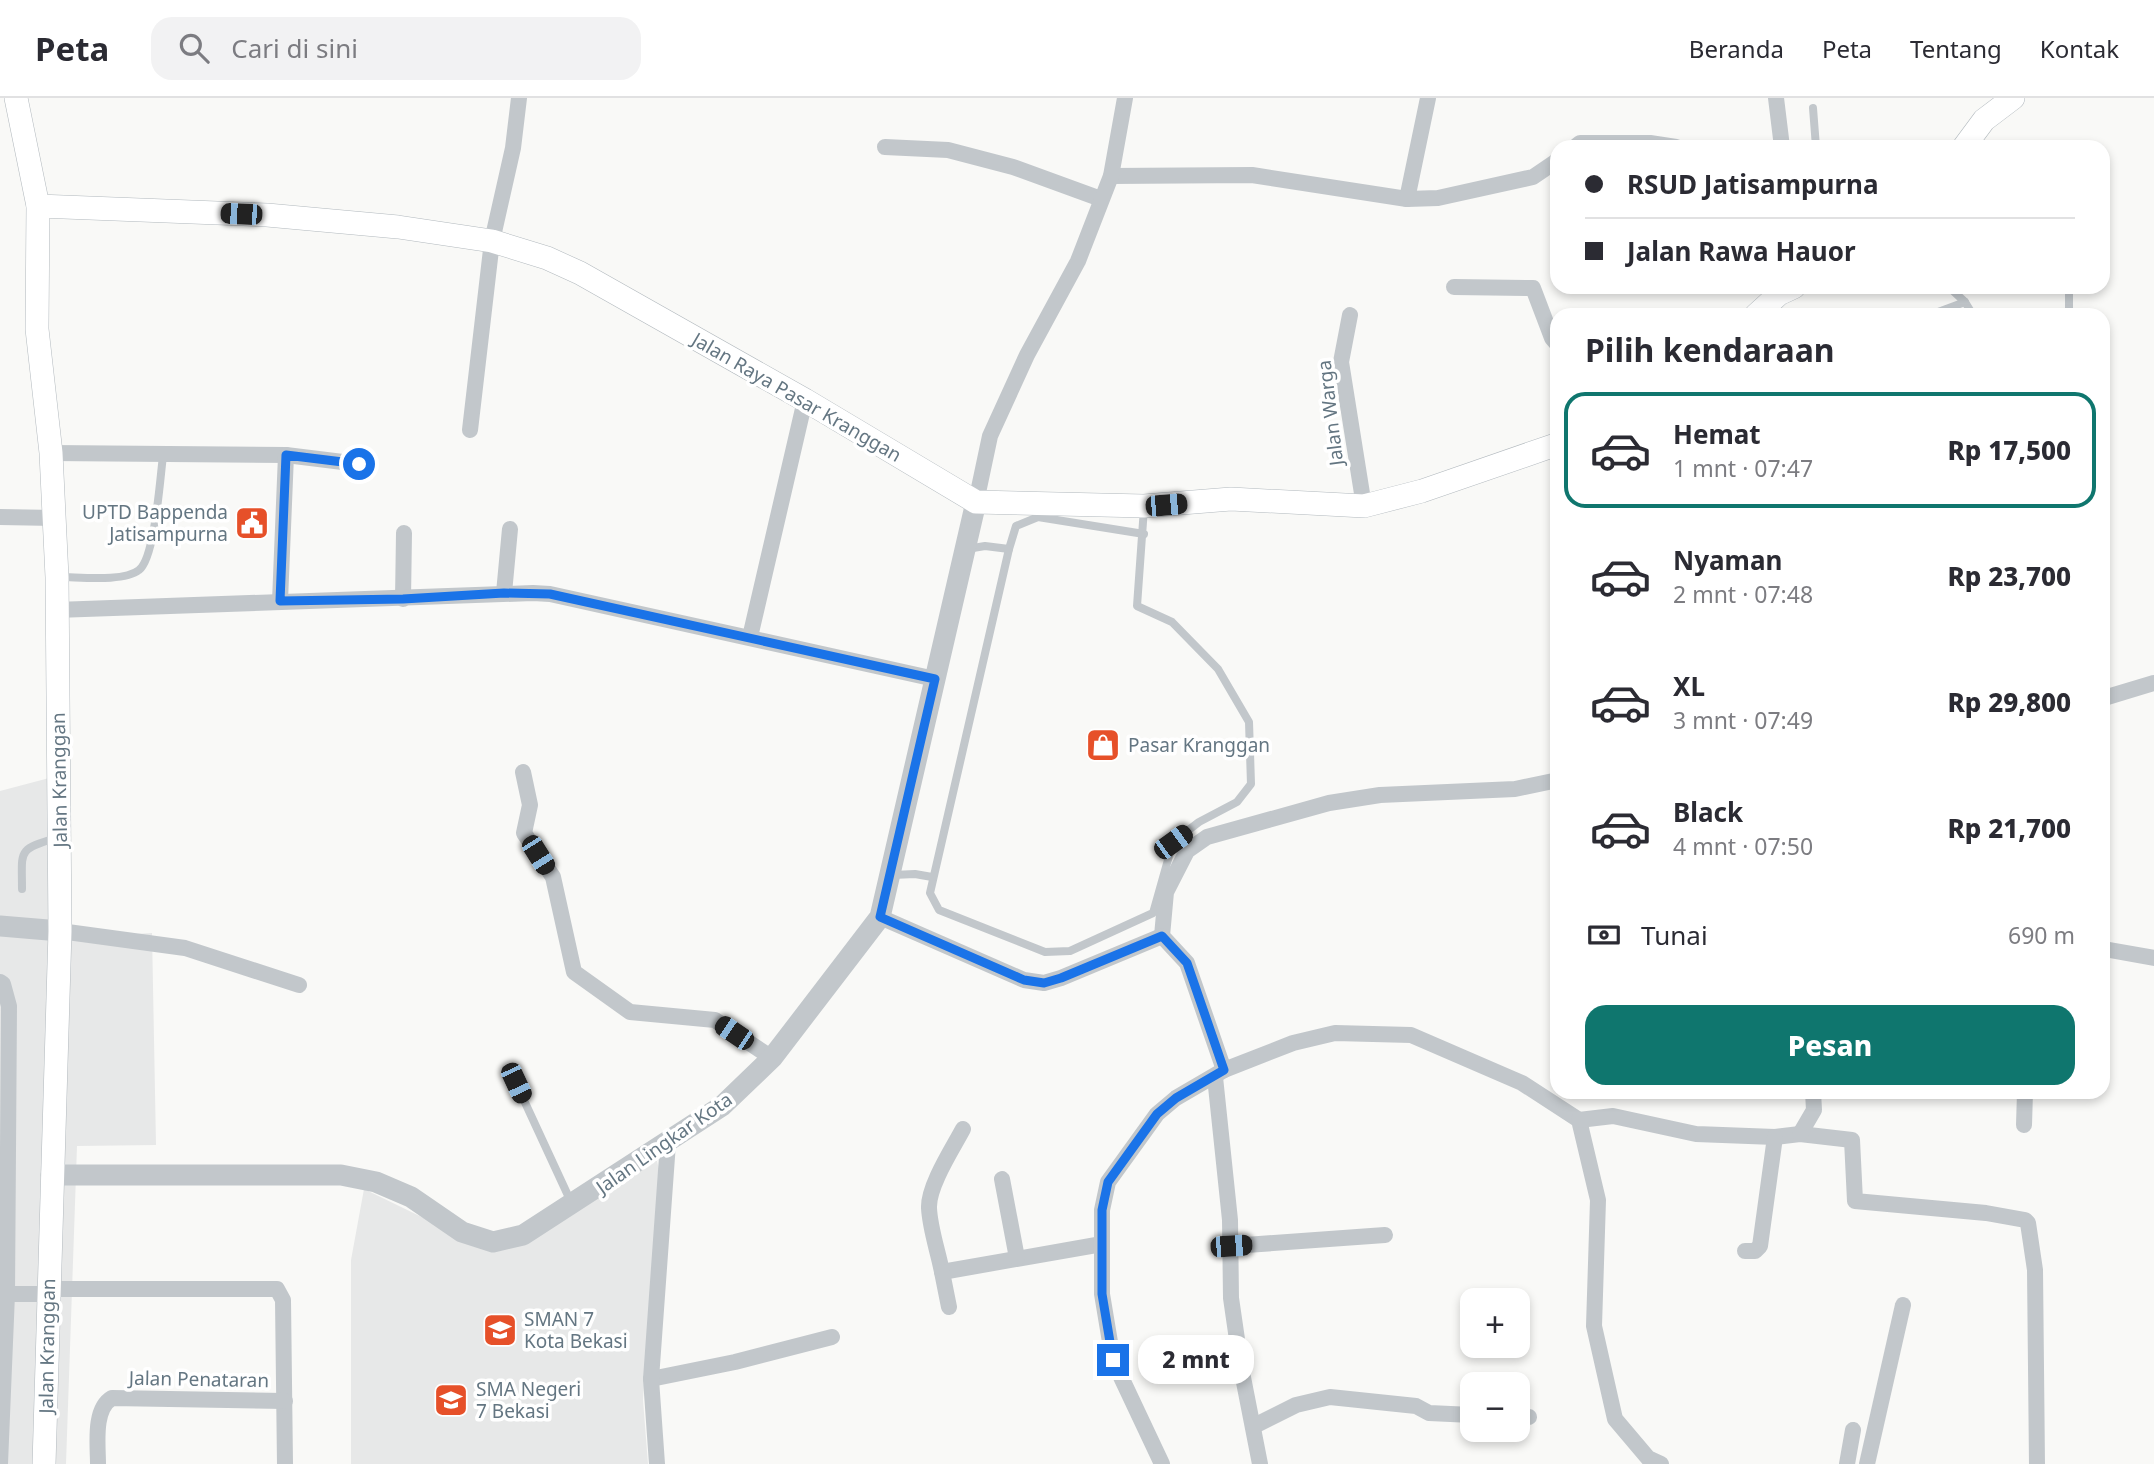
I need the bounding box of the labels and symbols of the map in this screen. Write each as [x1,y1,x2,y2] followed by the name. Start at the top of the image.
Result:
[220,203,263,225] car
[686,325,907,468] street label: Jalan Raya Pasar Kranggan
[1311,359,1350,469] street label: Jalan Warga
[343,448,375,480] route start
[1145,493,1188,517] car
[82,499,228,547] place label: UPTD Bappenda Jatisampurna
[233,504,271,542] public building icon: UPTD Bappenda Jatisampurna
[45,712,73,850] street label: Jalan Kranggan
[1084,726,1122,764] shop icon: Pasar Kranggan
[1128,732,1270,758] place label: Pasar Kranggan
[1150,821,1197,863] car
[518,832,559,878] car
[711,1013,758,1053] car
[498,1060,535,1106] car
[589,1086,737,1201] street label: Jalan Lingkar Kota
[1210,1234,1253,1258] car
[33,1278,61,1416] street label: Jalan Kranggan
[524,1306,628,1354] place label: SMAN 7 Kota Bekasi
[481,1311,519,1349] school or university icon: SMAN 7 Kota Bekasi
[1138,1336,1253,1384] callout: 2 mnt
[1097,1344,1129,1376] route end
[127,1365,269,1393] street label: Jalan Penataran
[476,1376,581,1424] place label: SMA Negeri 7 Bekasi
[432,1381,470,1419] school or university icon: SMA Negeri 7 Bekasi

